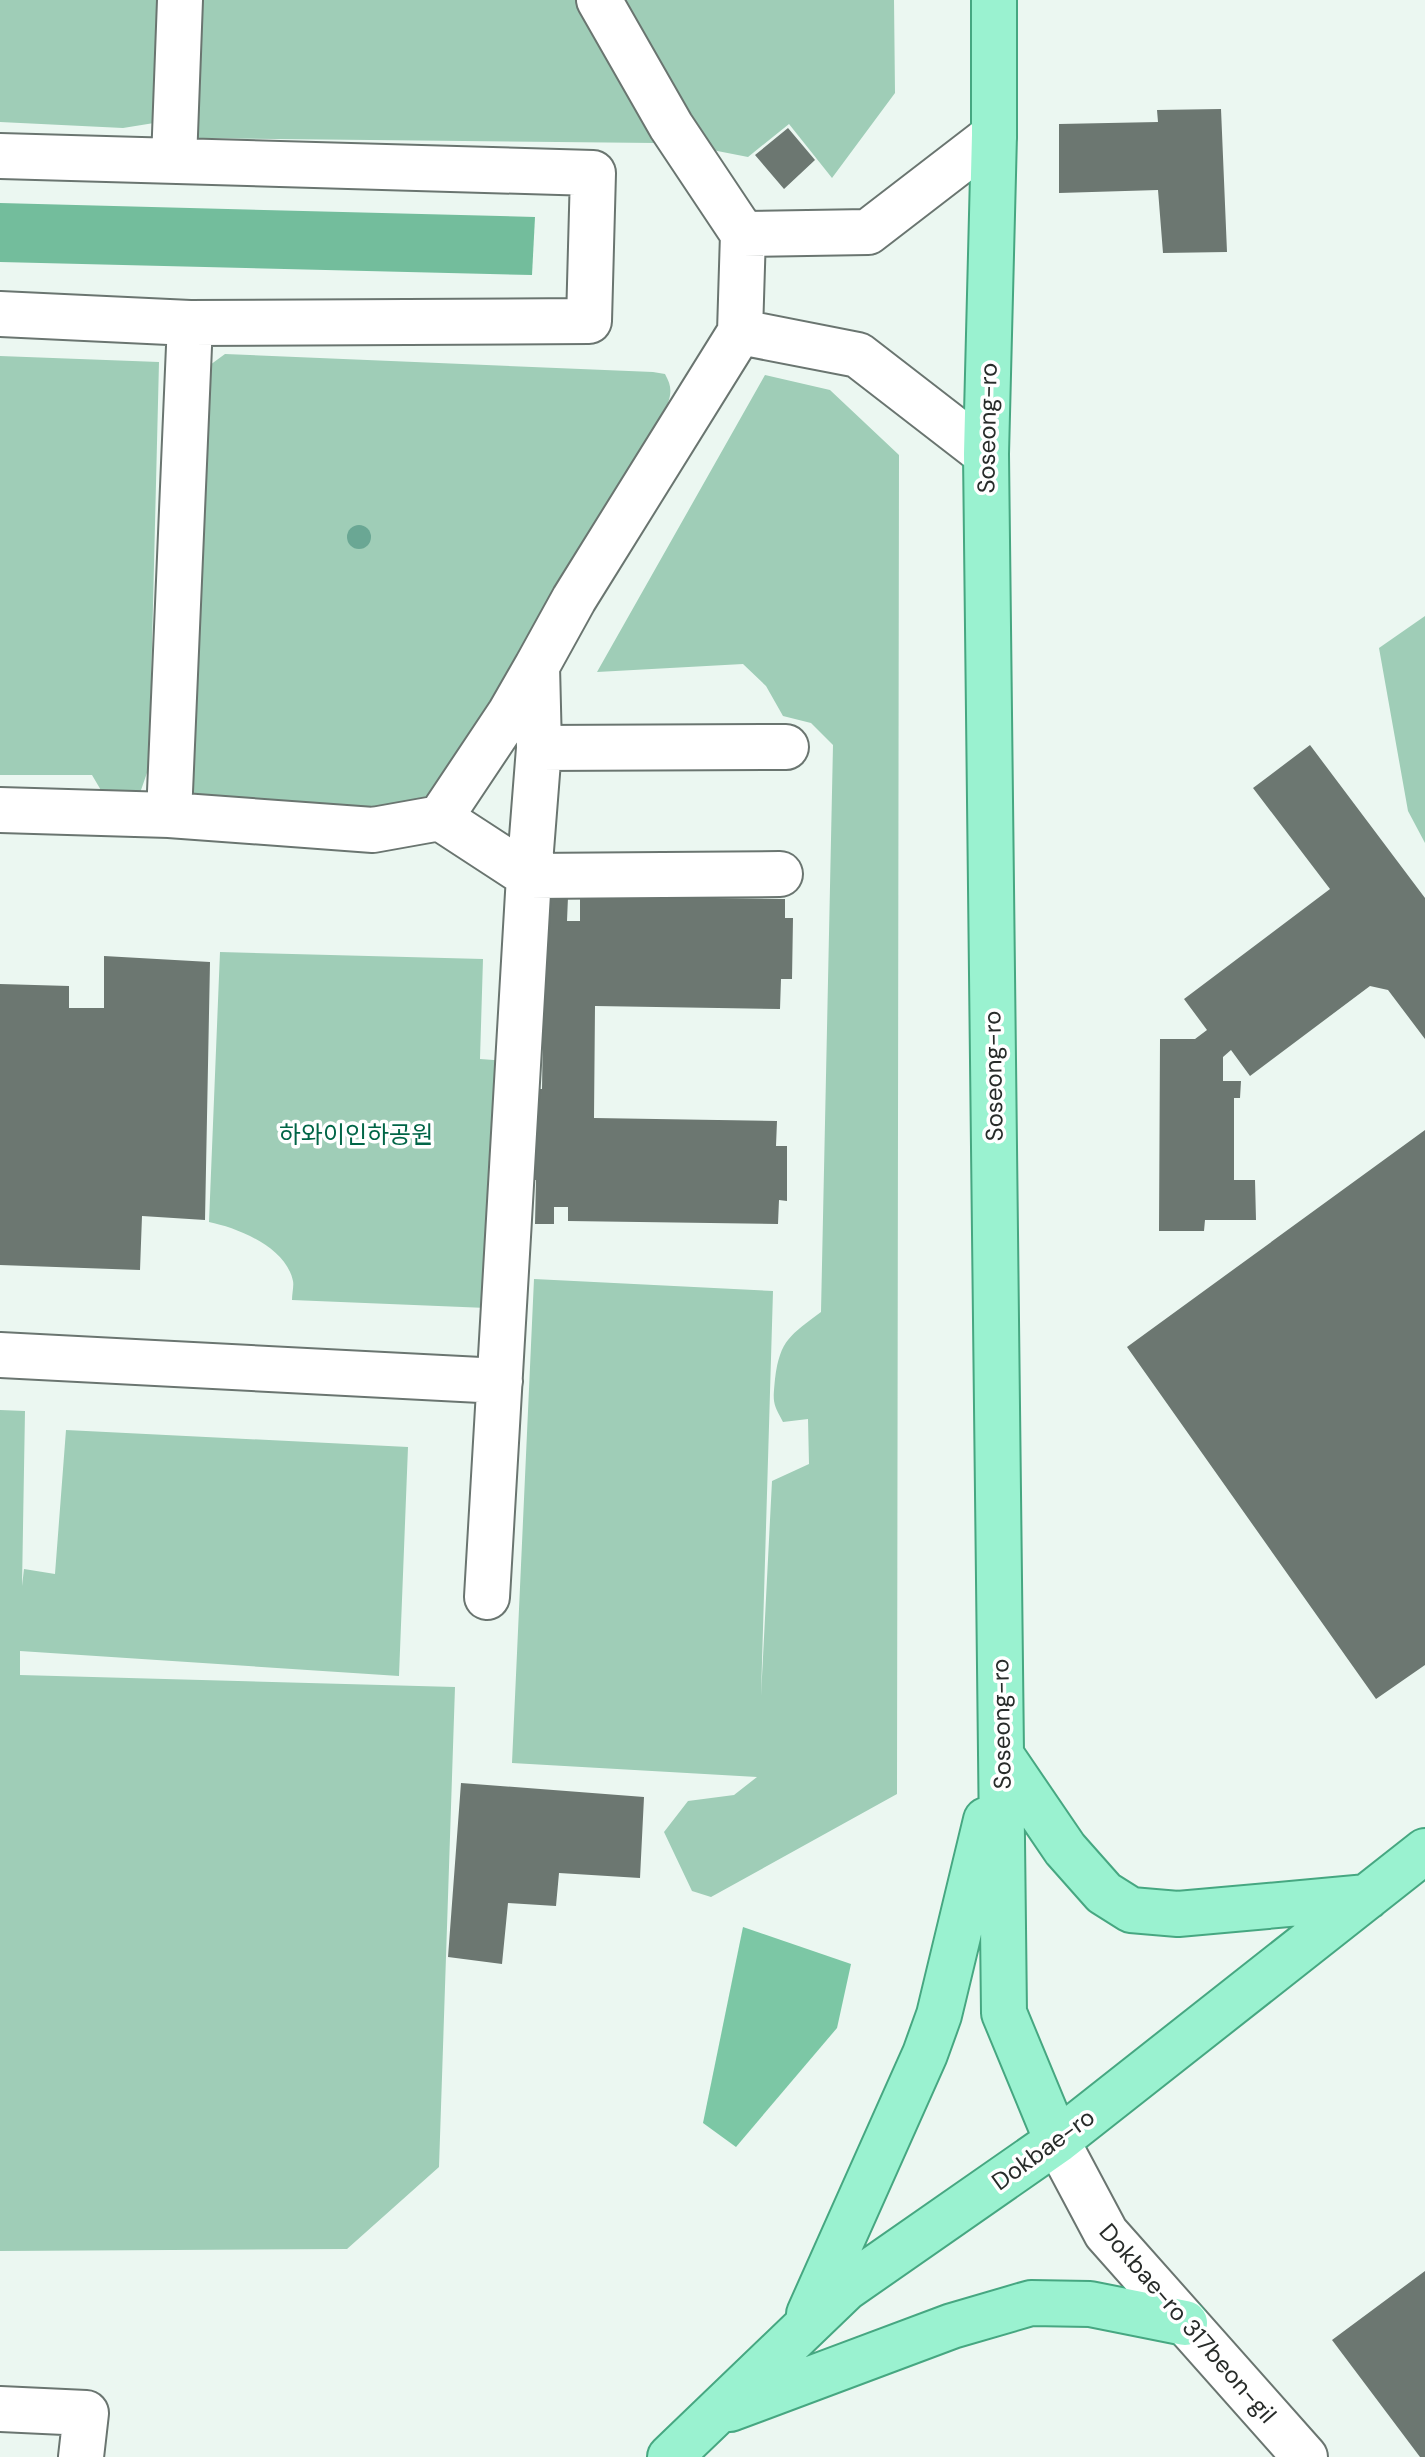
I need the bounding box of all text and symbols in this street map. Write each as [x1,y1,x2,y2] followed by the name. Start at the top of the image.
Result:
[970,362,1004,494] street label: Soseong-ro
[976,1010,1010,1142] street label: Soseong-ro
[279,1119,433,1150] park label: 하와이인하공원
[984,1658,1018,1790] street label: Soseong-ro
[985,2101,1101,2197] street label: Dokbae-ro
[1093,2217,1283,2429] street label: Dokbae-ro 317beon-gil

